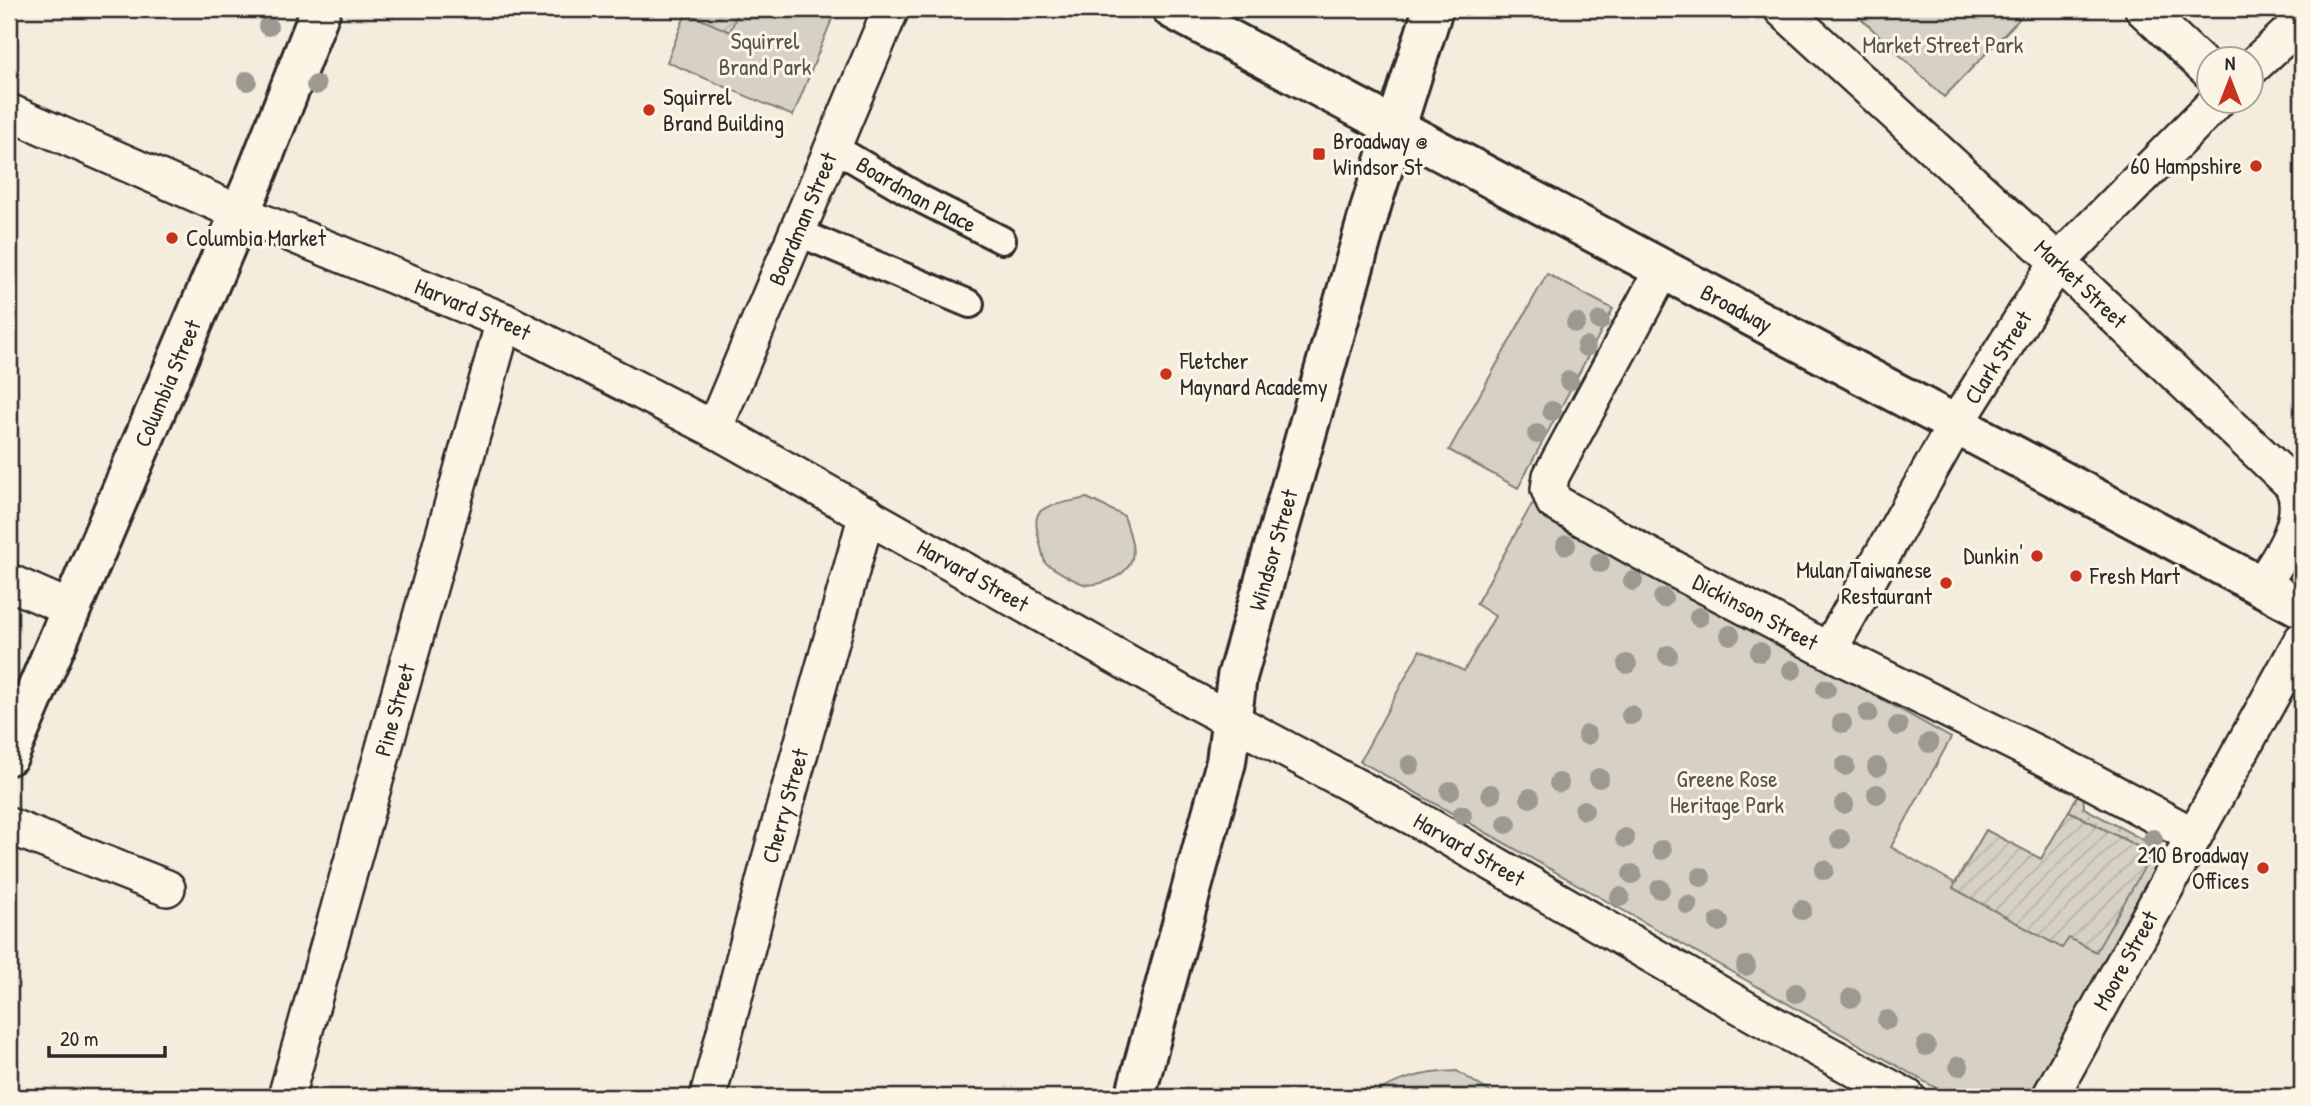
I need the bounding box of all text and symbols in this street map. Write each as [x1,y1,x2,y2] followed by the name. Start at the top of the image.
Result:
[719,25,812,82] park label: Squirrel Brand Park
[1863,29,2024,60] park label: Market Street Park
[2196,46,2266,116] north arrow
[2225,50,2235,76] text: N
[663,81,784,138] place label: Squirrel Brand Building
[641,102,657,118] marker: Squirrel Brand Building
[1333,125,1428,182] place label: Broadway @ Windsor St
[760,146,844,290] street label: Boardman Street
[1311,146,1327,162] marker: Broadway @ Windsor St
[851,148,982,240] street label: Boardman Place
[2130,150,2242,181] place label: 60 Hampshire
[2248,158,2264,174] marker: 60 Hampshire
[186,222,327,253] place label: Columbia Market
[164,230,180,246] marker: Columbia Market
[2028,232,2135,336] street label: Market Street
[410,270,538,348] street label: Harvard Street
[1695,276,1778,340] street label: Broadway
[1956,303,2039,410] street label: Clark Street
[126,314,208,451] street label: Columbia Street
[1179,345,1328,402] place label: Fletcher Maynard Academy
[1158,366,1174,382] marker: Fletcher Maynard Academy
[1241,485,1305,614] street label: Windsor Street
[912,531,1036,619] street label: Harvard Street
[1964,540,2023,571] place label: Dunkin'
[2029,548,2045,564] marker: Dunkin'
[1796,554,1933,611] place label: Mulan Taiwanese Restaurant
[2089,560,2181,591] place label: Fresh Mart
[1688,566,1825,658] street label: Dickinson Street
[2068,568,2084,584] marker: Fresh Mart
[1938,575,1954,591] marker: Mulan Taiwanese Restaurant
[367,659,422,760] street label: Pine Street
[754,744,816,867] street label: Cherry Street
[1670,763,1784,820] park label: Greene Rose Heritage Park
[1408,805,1532,894] street label: Harvard Street
[2137,839,2249,896] place label: 210 Broadway Offices
[2255,860,2271,876] marker: 210 Broadway Offices
[2085,904,2165,1015] street label: Moore Street
[49,1015,164,1059] scale bar
[60,1024,98,1053] text: 20 m

